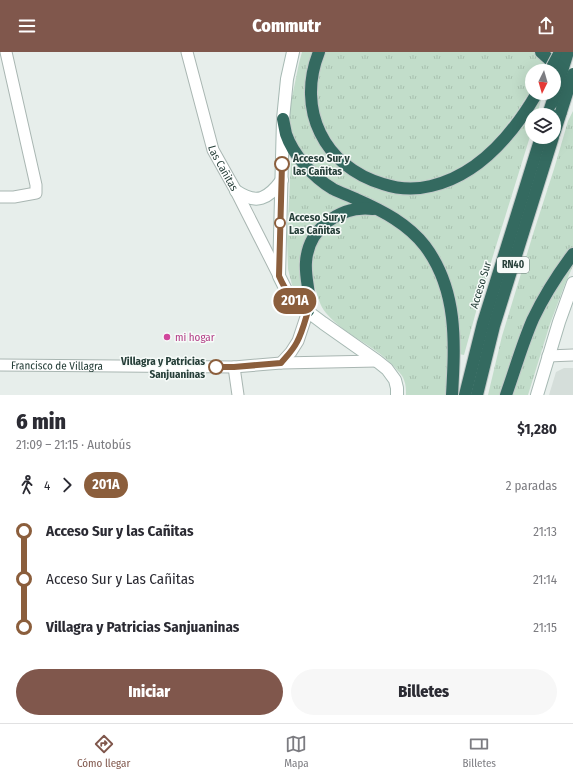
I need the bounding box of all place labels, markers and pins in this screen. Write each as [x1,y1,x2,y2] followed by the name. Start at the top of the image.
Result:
[292,152,350,178] place label: Acceso Sur y las Cañitas
[274,156,290,172] marker: Acceso Sur y las Cañitas
[288,211,346,237] place label: Acceso Sur y Las Cañitas
[274,217,286,229] marker: Acceso Sur y Las Cañitas
[175,331,215,344] place label: mi hogar
[162,332,172,342] marker: mi hogar
[120,355,205,381] place label: Villagra y Patricias Sanjuaninas
[208,359,224,375] marker: Villagra y Patricias Sanjuaninas

